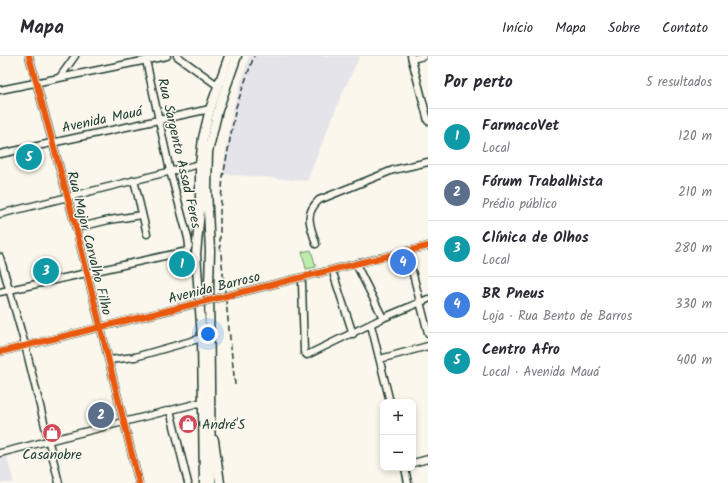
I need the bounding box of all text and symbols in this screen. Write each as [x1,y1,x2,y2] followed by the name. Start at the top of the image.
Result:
[20,13,64,43] text: Mapa
[502,17,533,39] text: Início
[555,17,586,39] text: Mapa
[608,17,640,39] text: Sobre
[662,17,708,39] text: Contato
[444,69,513,96] text: Por perto
[646,72,712,93] text: 5 resultados
[151,76,207,231] street label: Rua Sargento Assad Feres
[60,100,146,139] street label: Avenida Mauá
[482,114,559,138] text: FarmacoVet
[455,126,459,147] text: 1
[678,126,712,147] text: 120 m
[482,138,510,159] text: Local
[16,142,42,172] pin: 5
[60,169,118,318] street label: Rua Major Carvalho Filho
[482,170,603,194] text: Fórum Trabalhista
[453,182,461,203] text: 2
[678,182,712,203] text: 210 m
[482,194,557,215] text: Prédio público
[482,226,589,250] text: Clínica de Olhos
[453,238,461,259] text: 3
[675,238,712,259] text: 280 m
[390,247,416,277] pin: 4
[169,249,195,279] pin: 1
[482,250,510,271] text: Local
[33,256,59,286] pin: 3
[166,266,263,310] street label: Avenida Barroso
[482,282,544,306] text: BR Pneus
[453,294,461,315] text: 4
[675,294,712,315] text: 330 m
[482,306,632,327] text: Loja · Rua Bento de Barros
[198,324,218,344] your location
[482,338,560,362] text: Centro Afro
[454,350,460,371] text: 5
[676,350,712,371] text: 400 m
[482,362,599,383] text: Local · Avenida Mauá
[380,399,416,471] map controls
[380,399,416,435] button: +
[88,400,114,430] pin: 2
[177,413,199,435] shop icon: André'S
[202,414,246,436] place label: André'S
[41,422,63,444] shop icon: Casanobre
[380,435,416,471] button: −
[22,444,82,466] place label: Casanobre

